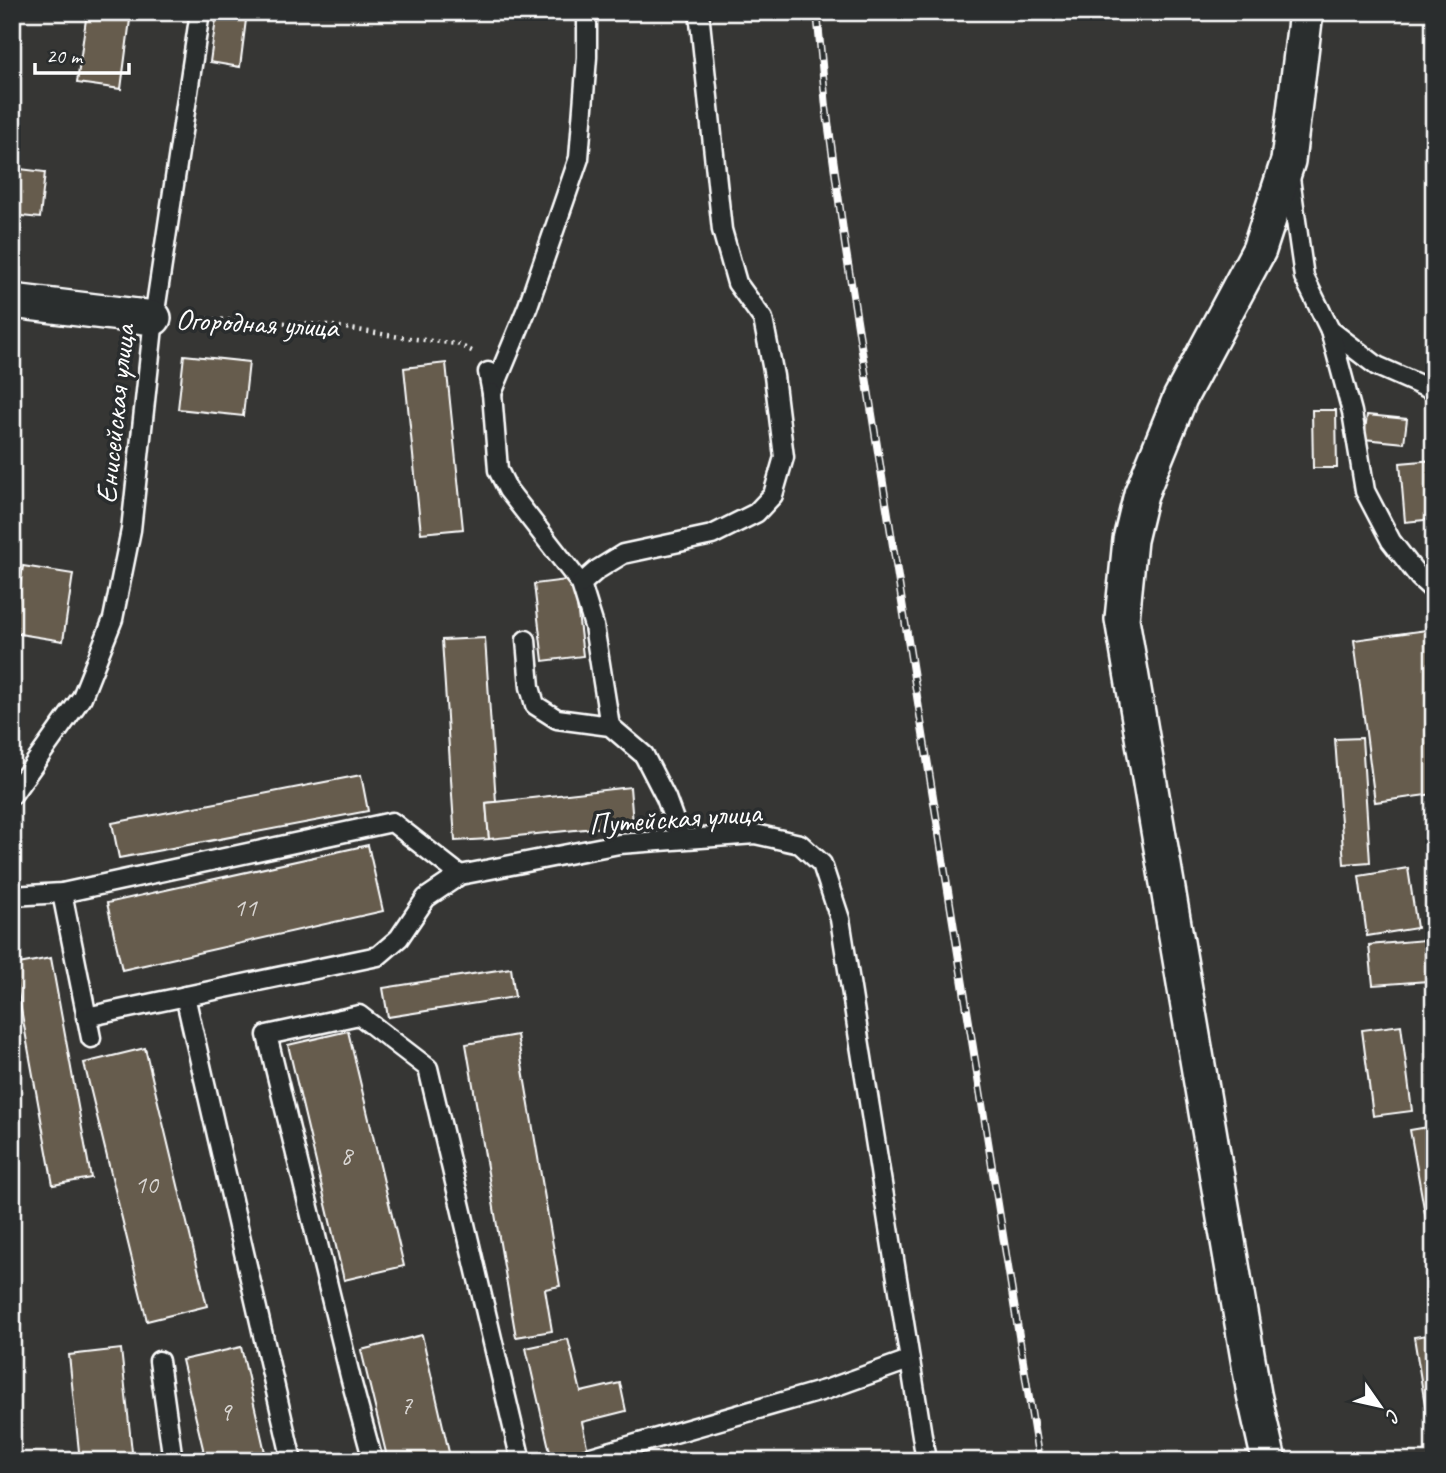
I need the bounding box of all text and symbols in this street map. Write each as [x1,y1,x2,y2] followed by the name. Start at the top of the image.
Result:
[35,32,130,76] scale bar
[46,43,84,69] text: 20 m
[175,300,341,346] street label: Огородная улица
[87,321,143,505] street label: Енисейская улица
[588,793,764,843] street label: Путейская улица
[233,891,258,924] house number: 11
[340,1139,354,1172] house number: 8
[134,1168,160,1201] house number: 10
[1344,1372,1414,1442] north arrow
[400,1389,413,1422] house number: 7
[219,1395,233,1428] house number: 9
[1379,1404,1406,1428] text: С

